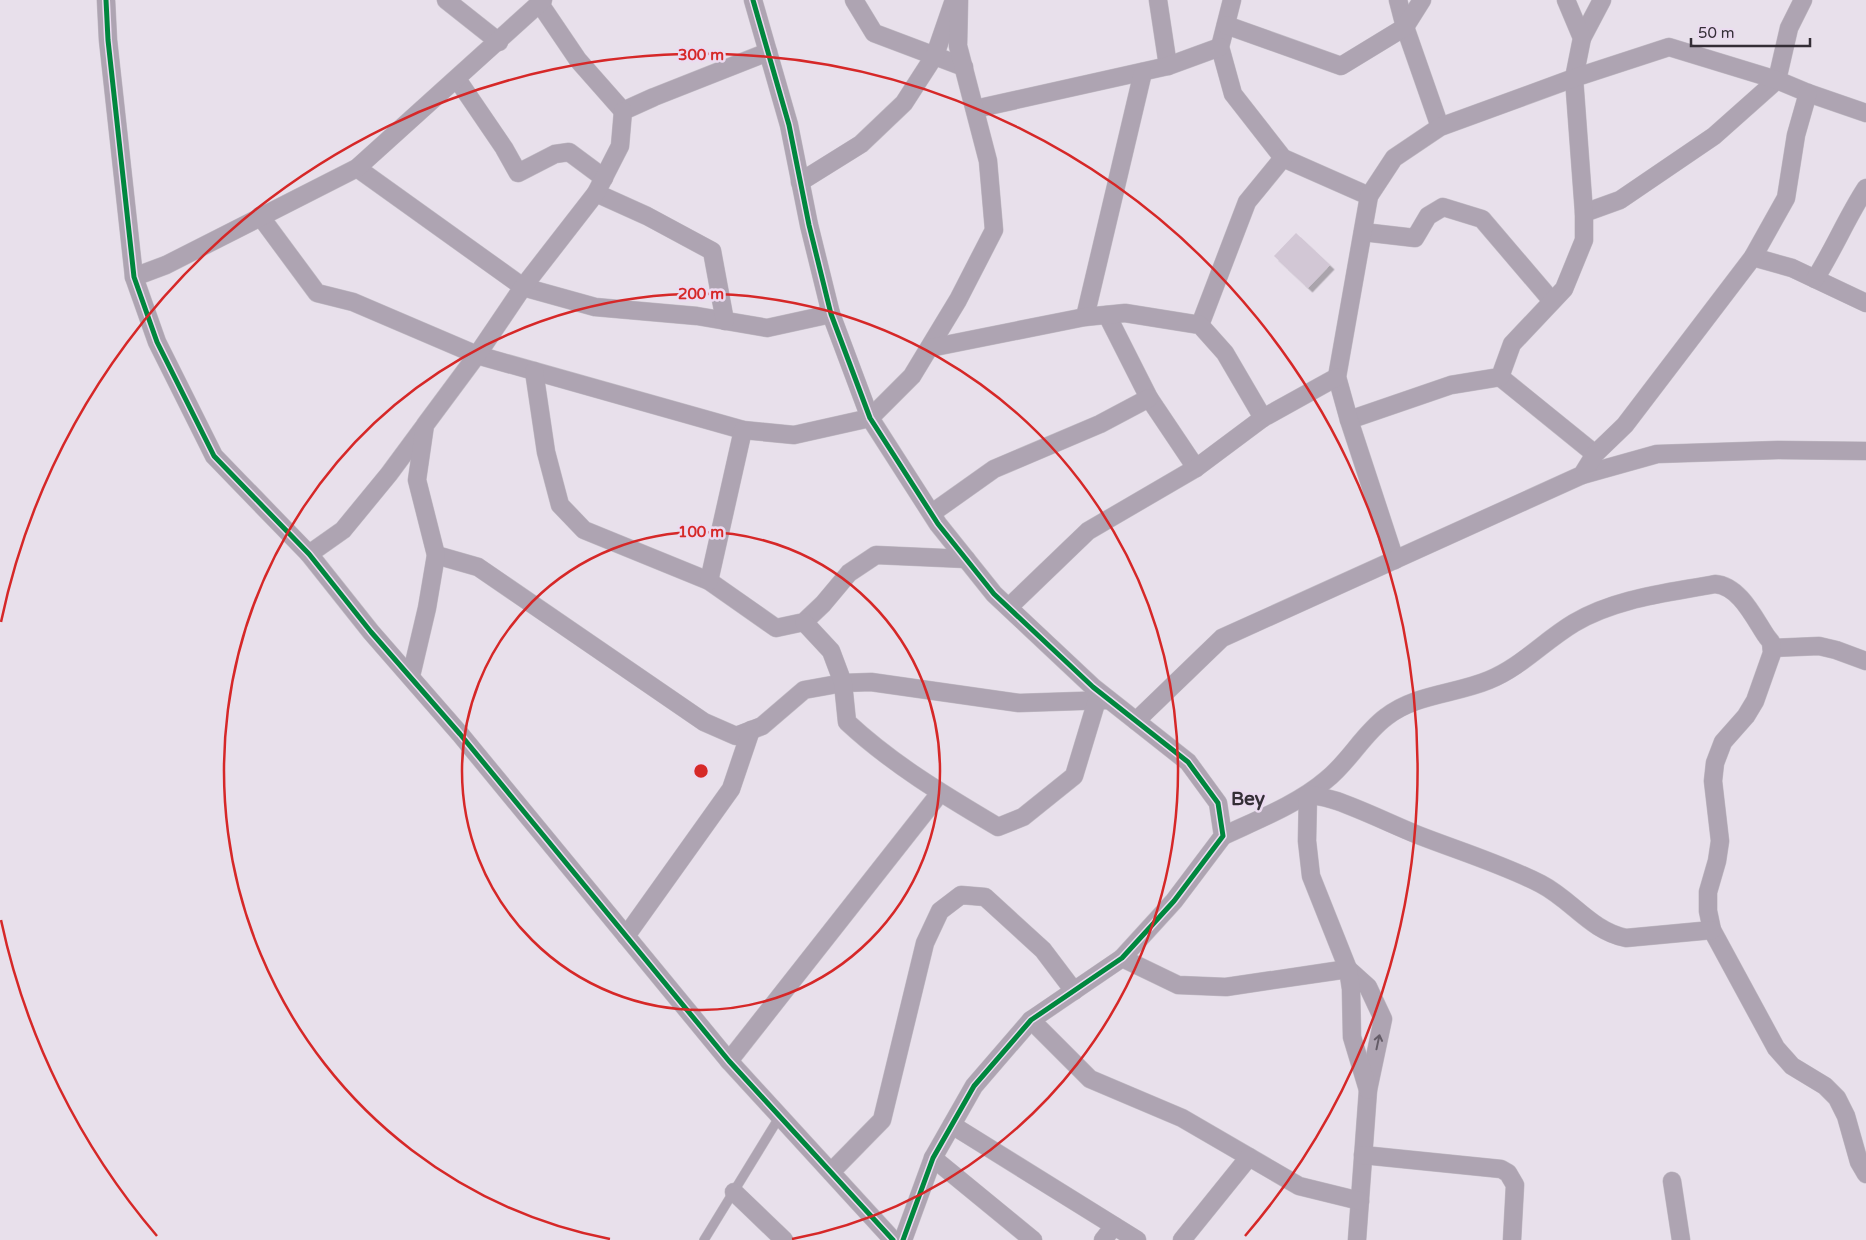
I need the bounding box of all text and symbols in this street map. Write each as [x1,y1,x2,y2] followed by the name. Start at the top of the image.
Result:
[1691,15,1810,47] scale bar
[1698,24,1735,42] text: 50 m
[678,46,724,64] text: 300 m
[678,285,724,303] text: 200 m
[678,523,724,541] text: 100 m
[692,762,710,780] centre of rings
[1231,788,1266,811] district label: Bey
[1374,1035,1384,1051] one-way arrow

